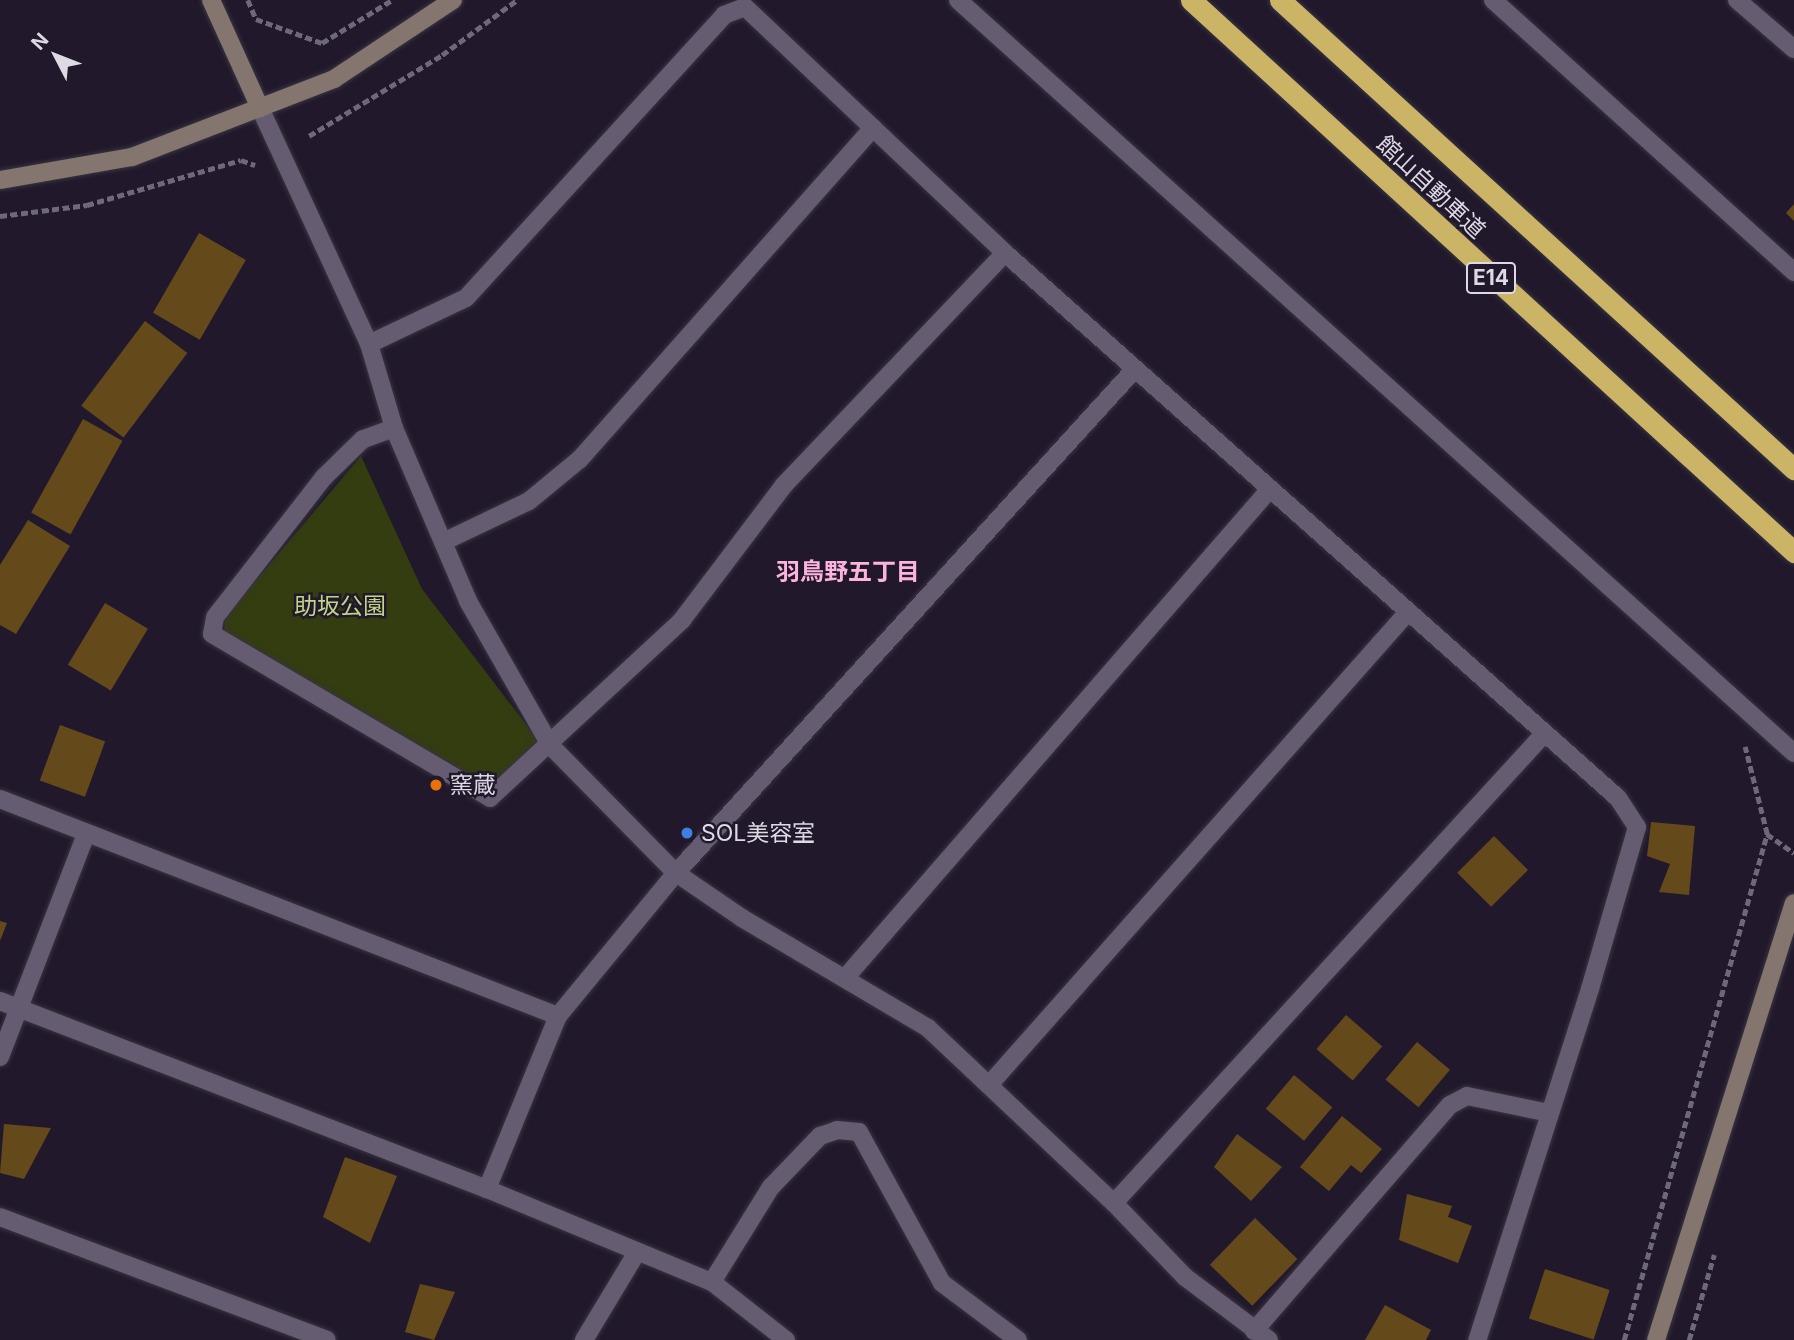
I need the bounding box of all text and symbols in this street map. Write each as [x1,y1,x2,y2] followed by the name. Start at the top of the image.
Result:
[21,21,91,91] north arrow
[27,29,53,55] text: N
[1371,130,1491,244] street label: 館山自動車道
[1465,260,1517,296] road number: E14
[776,558,920,586] district label: 羽鳥野五丁目
[294,592,386,620] park label: 助坂公園
[450,771,496,799] place label: 窯蔵
[428,777,444,793] marker: 窯蔵
[701,819,815,847] place label: SOL美容室
[679,825,695,841] marker: SOL美容室

